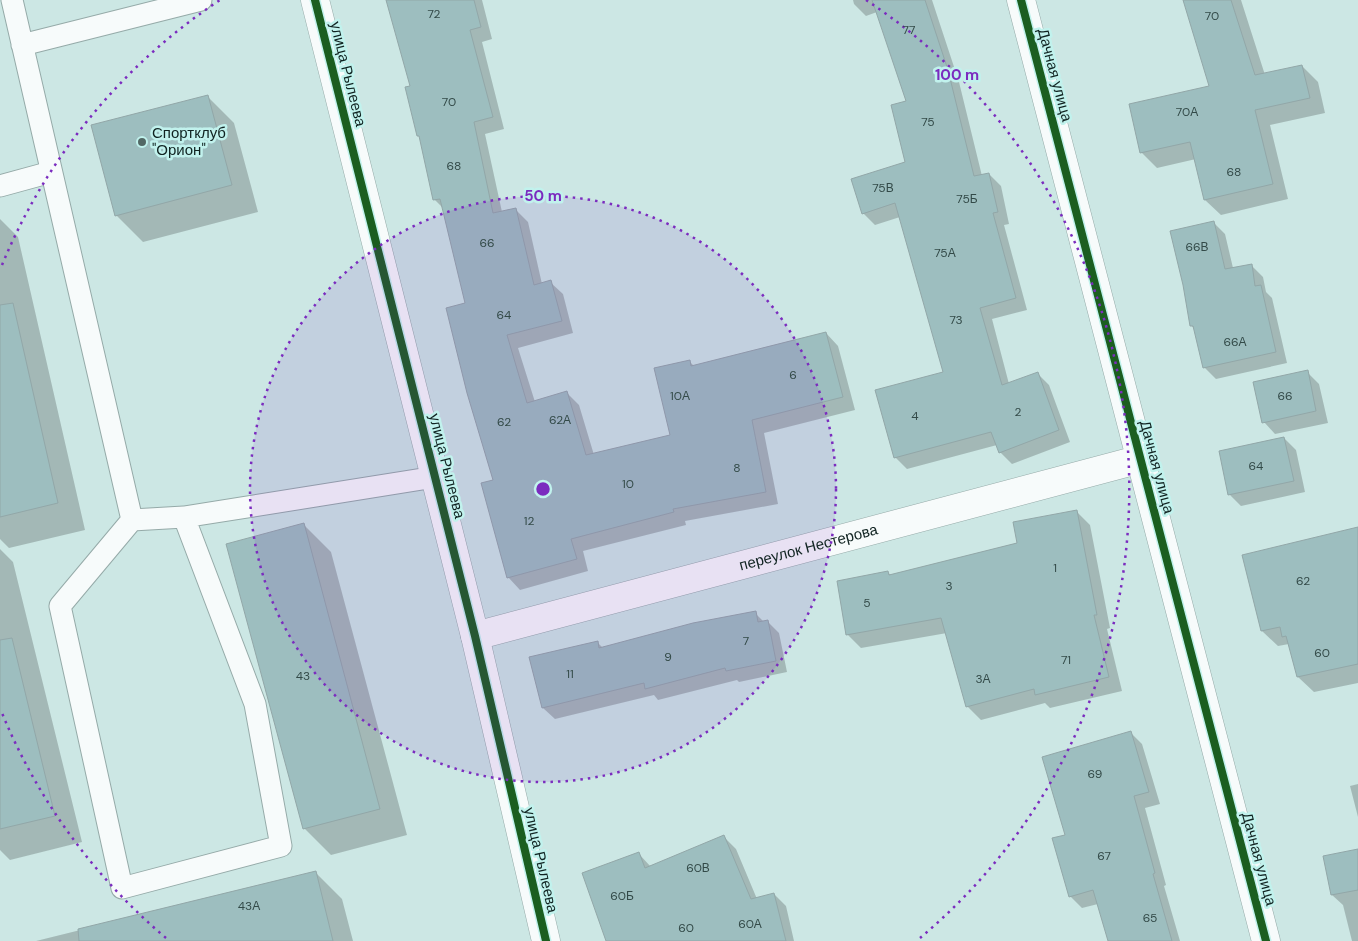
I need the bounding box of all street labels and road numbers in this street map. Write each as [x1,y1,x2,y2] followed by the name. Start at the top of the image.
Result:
[325,19,371,129] street label: улица Рылеева
[1033,26,1077,125] street label: Дачная улица
[424,411,470,521] street label: улица Рылеева
[1135,418,1179,517] street label: Дачная улица
[737,519,881,575] street label: переулок Нестерова
[519,805,563,915] street label: улица Рылеева
[1237,810,1281,909] street label: Дачная улица

